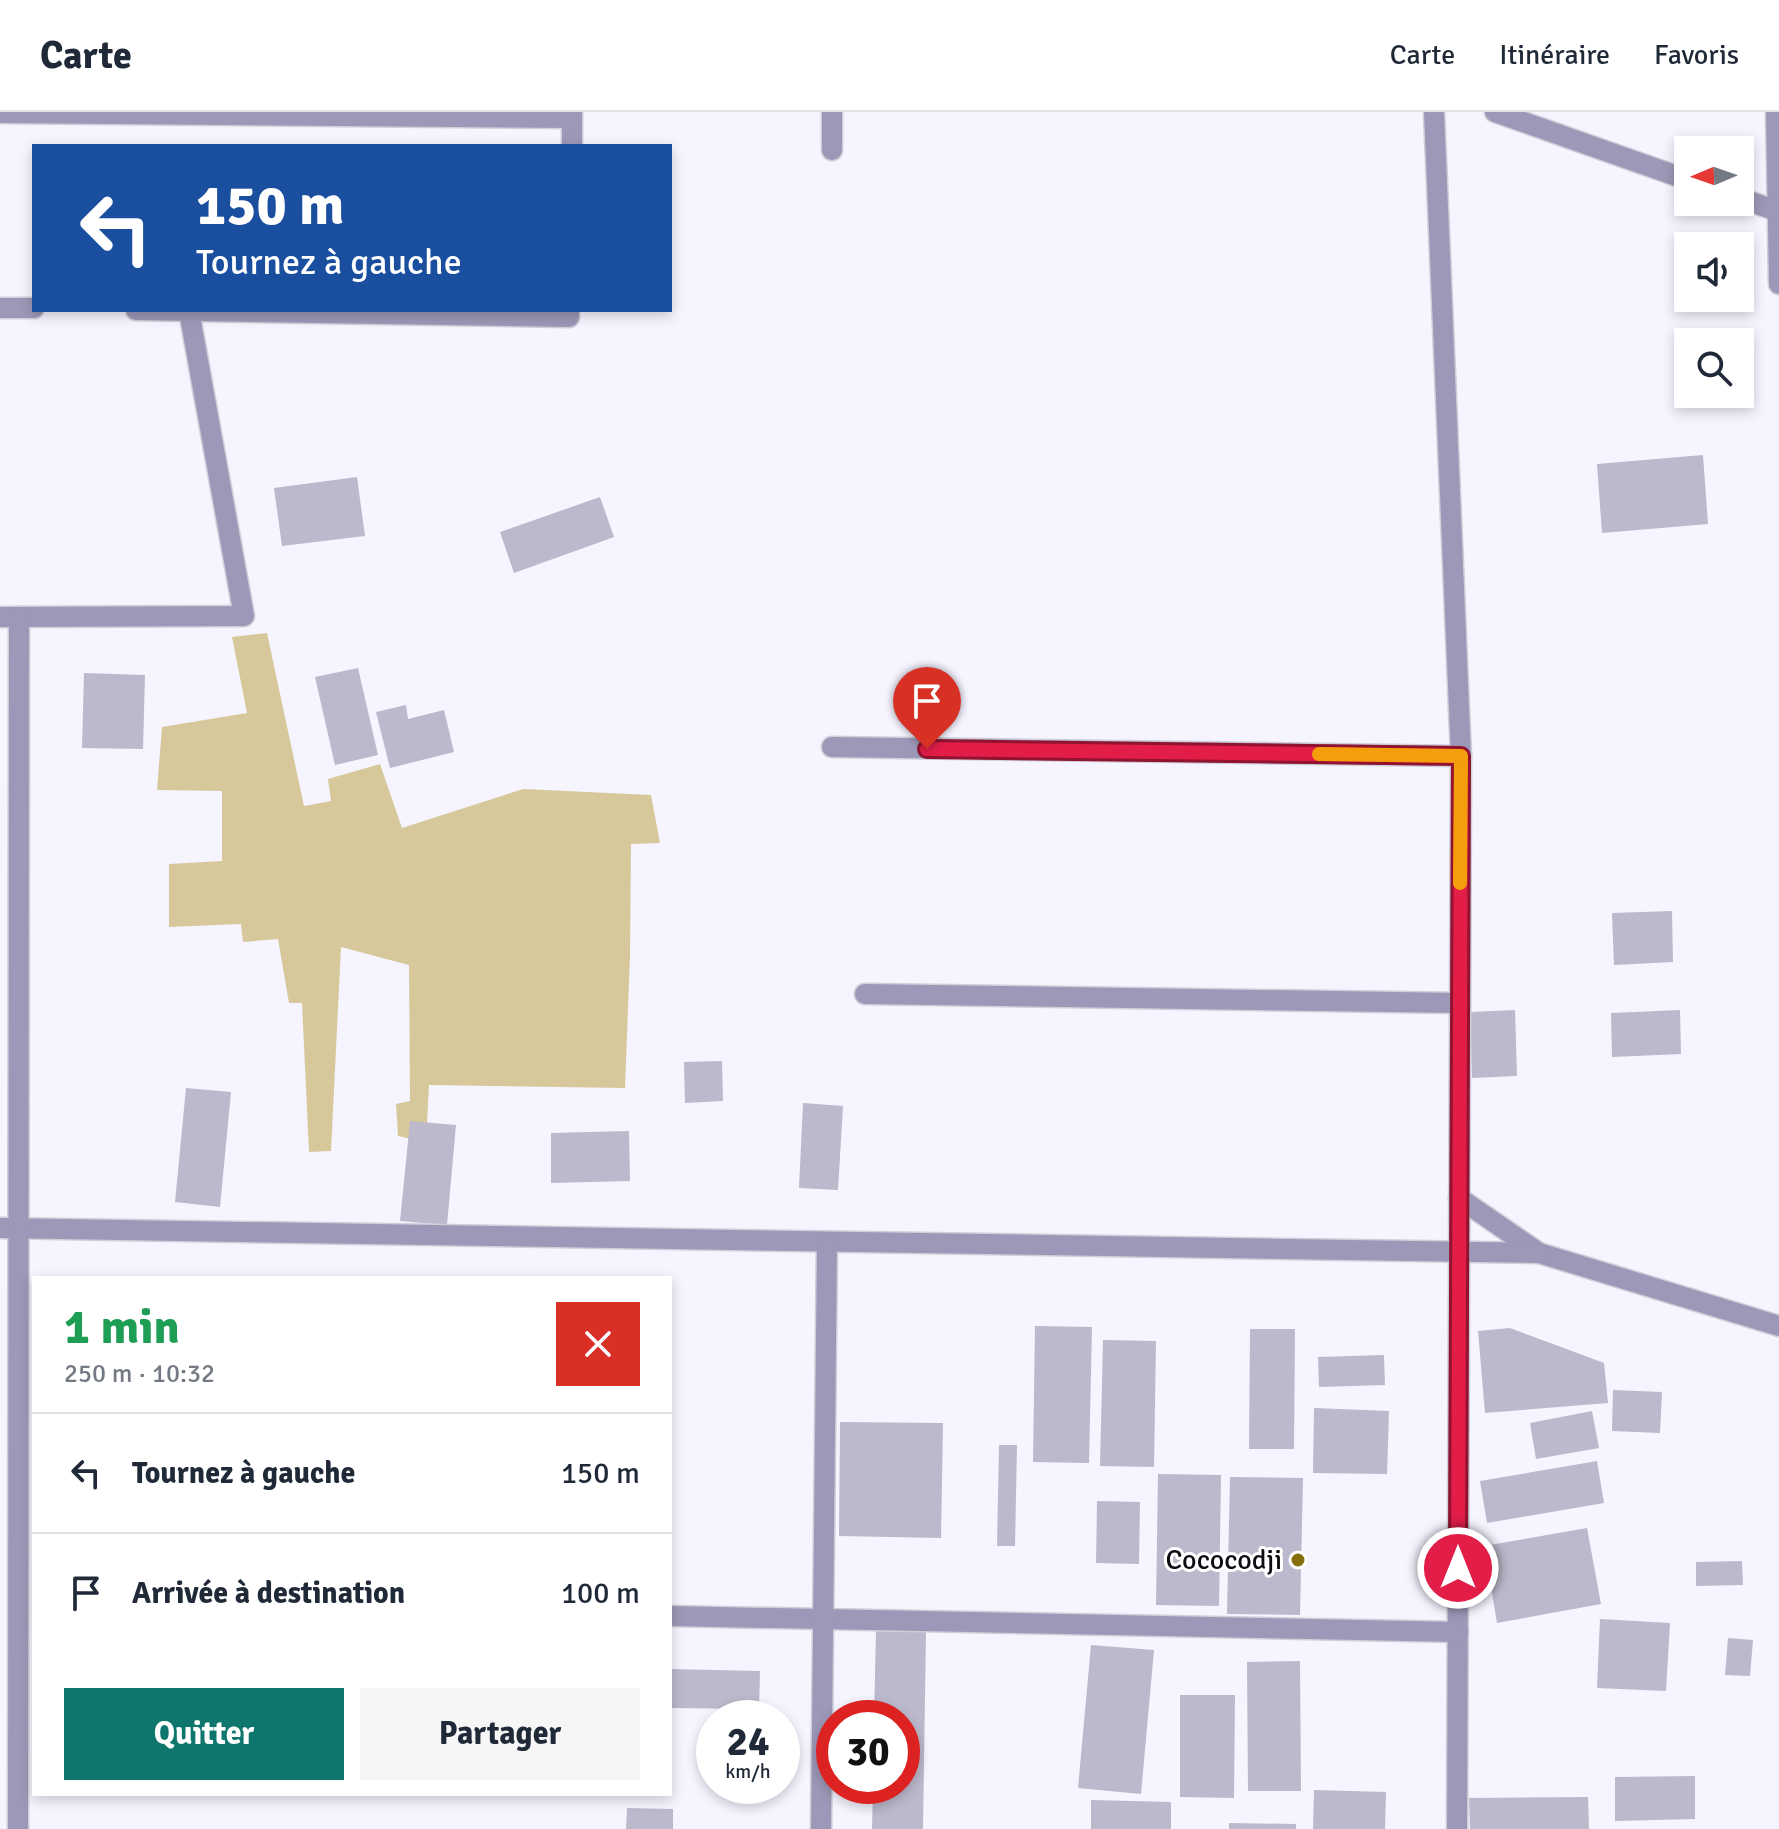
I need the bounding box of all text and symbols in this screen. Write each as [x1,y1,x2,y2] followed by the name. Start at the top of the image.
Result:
[40,32,132,79] text: Carte
[1390,38,1455,72] text: Carte
[1499,38,1610,72] text: Itinéraire
[1654,38,1739,72] text: Favoris
[1674,136,1754,216] north arrow
[1674,136,1754,408] map controls
[196,171,344,240] text: 150 m
[64,176,168,280] icon: left
[1674,232,1754,312] button: sound
[196,240,462,285] text: Tournez à gauche
[1674,328,1754,408] button: search
[893,667,961,749] pin
[905,679,949,723] icon: arrive
[64,1298,180,1357] text: 1 min
[556,1302,640,1386] button: close
[64,1358,215,1390] text: 250 m · 10:32
[64,1451,108,1495] icon: left
[132,1455,355,1492] text: Tournez à gauche
[561,1455,640,1492] text: 150 m
[1416,1526,1500,1610] position arrow
[1165,1543,1282,1577] place label: Cococodji
[1289,1551,1307,1569] marker: Cococodji
[64,1571,108,1615] icon: arrive
[132,1575,405,1612] text: Arrivée à destination
[561,1575,640,1612] text: 100 m
[64,1688,344,1780] button: Quitter
[360,1688,640,1780] button: Partager
[816,1700,920,1804] speed limit sign: 30
[726,1717,770,1767] text: 24
[725,1759,771,1784] text: km/h

